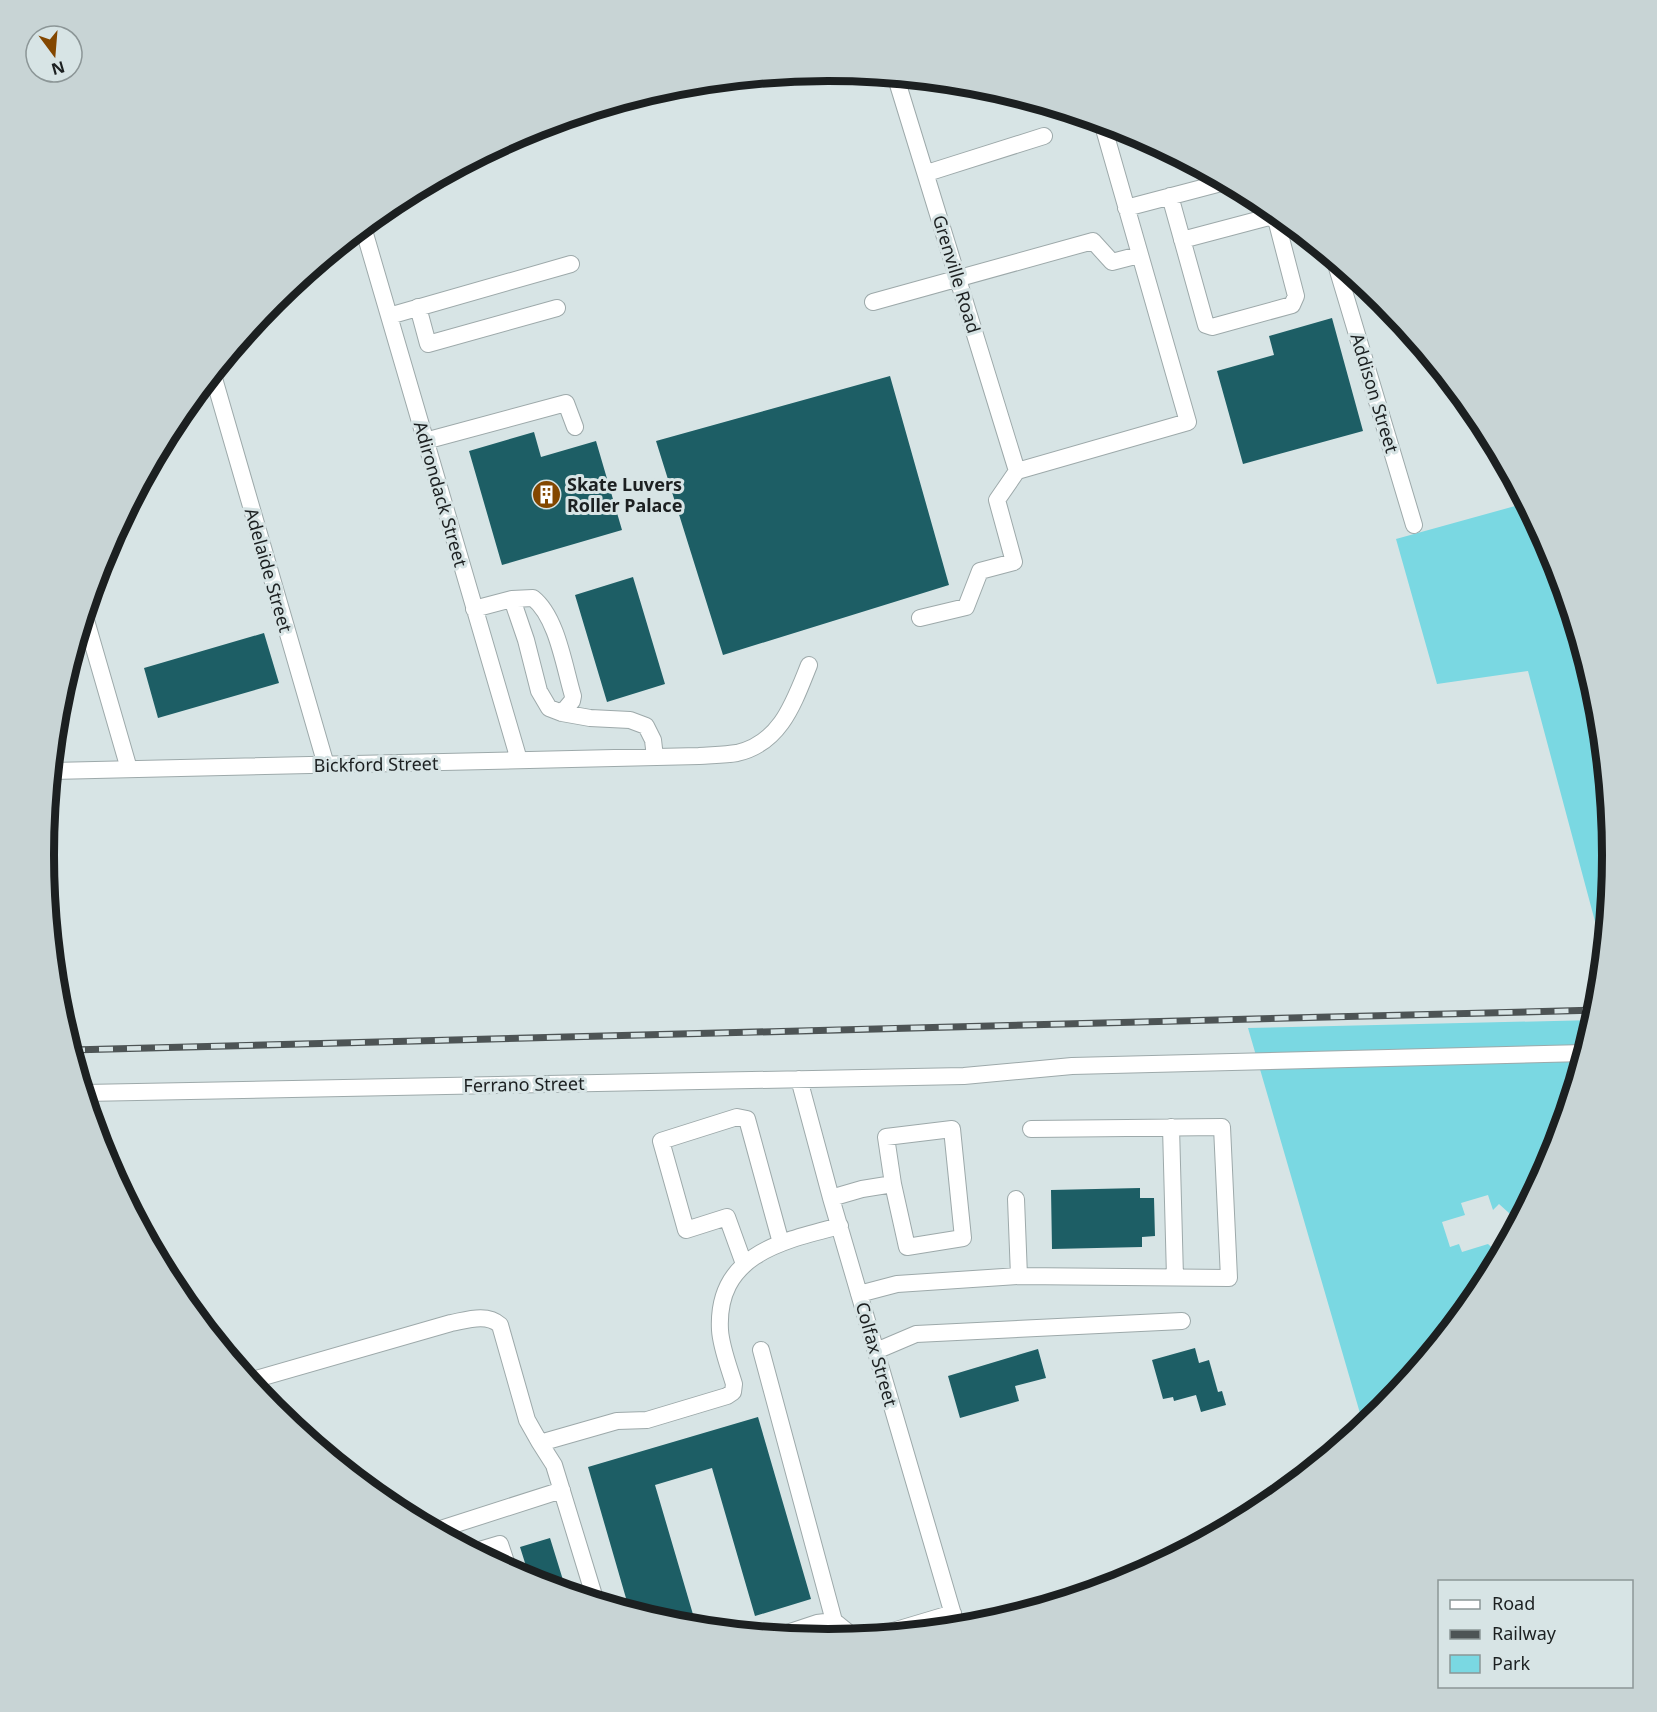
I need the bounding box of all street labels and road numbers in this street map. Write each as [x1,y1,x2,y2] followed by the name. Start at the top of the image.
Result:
[928,212,986,336] street label: Grenville Road
[1345,330,1405,456] street label: Addison Street
[409,418,473,570] street label: Adirondack Street
[240,505,298,635] street label: Adelaide Street
[313,751,439,777] street label: Bickford Street
[463,1071,585,1097] street label: Ferrano Street
[851,1299,904,1410] street label: Colfax Street

